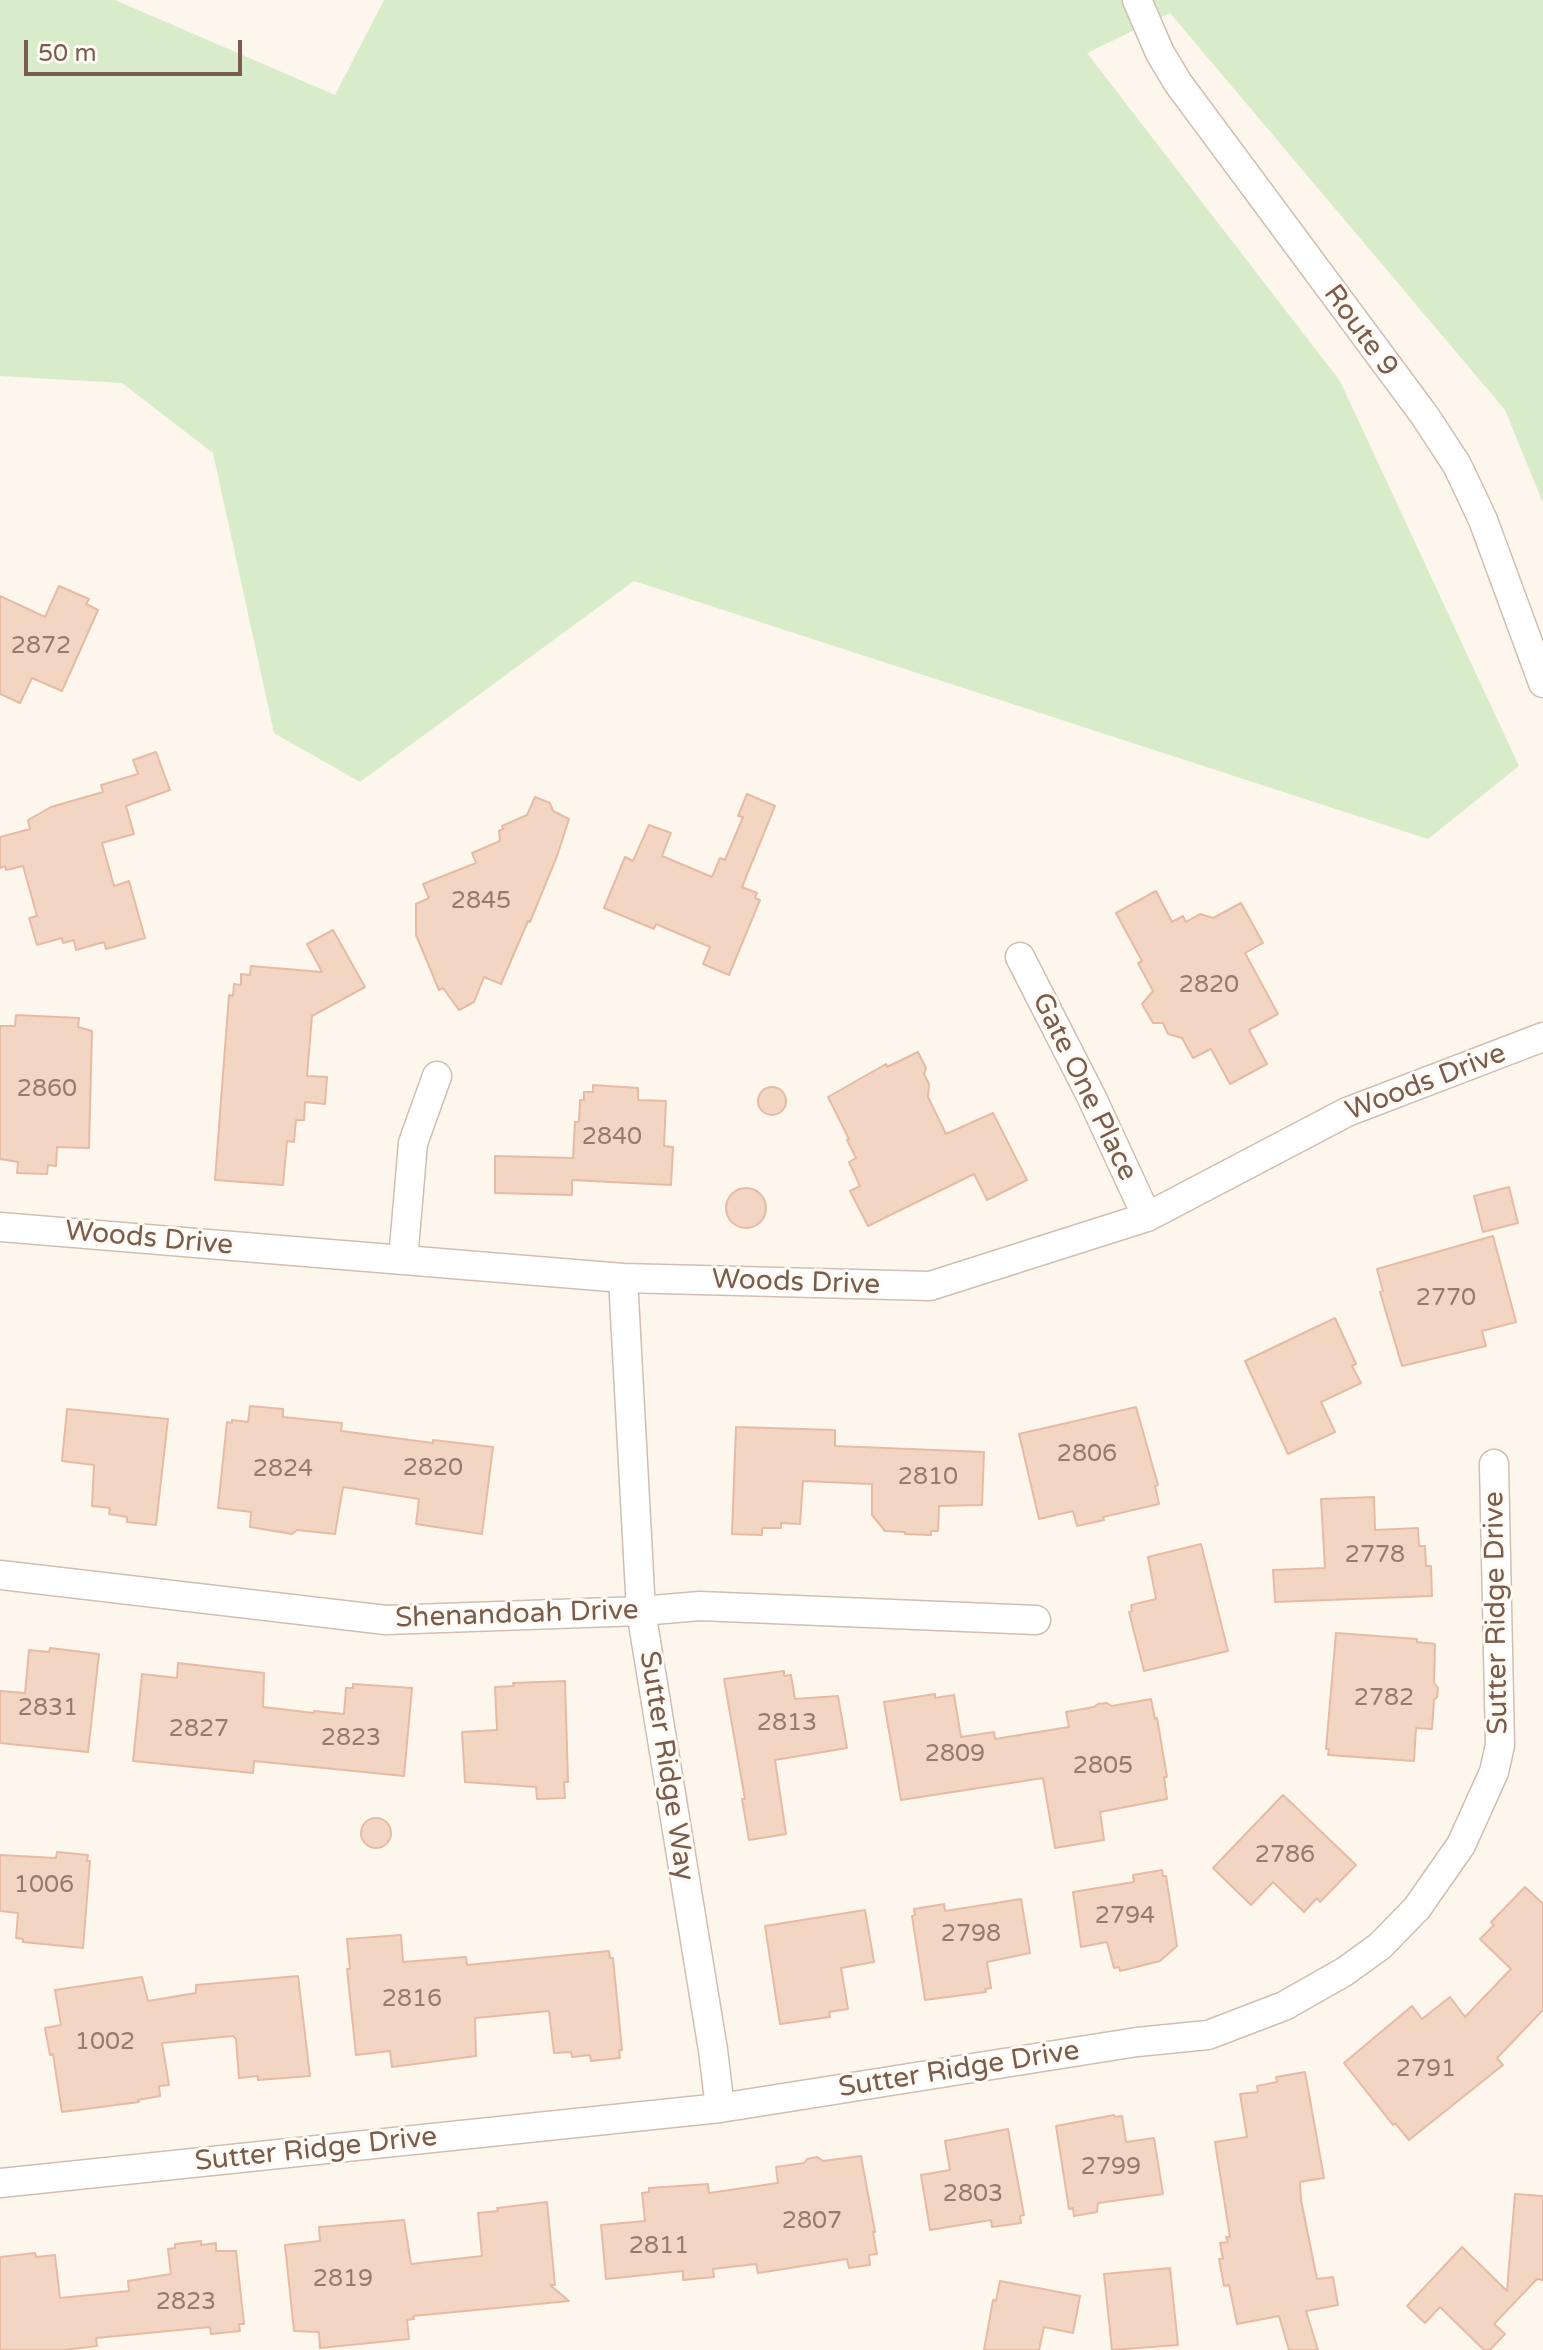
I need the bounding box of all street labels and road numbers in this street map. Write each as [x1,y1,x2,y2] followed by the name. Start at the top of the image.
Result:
[1315,279,1405,383] street label: Route 9
[1024,988,1144,1186] street label: Gate One Place
[1341,1037,1511,1129] street label: Woods Drive
[64,1215,234,1263] street label: Woods Drive
[711,1263,881,1303] street label: Woods Drive
[1478,1491,1516,1735] street label: Sutter Ridge Drive
[395,1594,639,1636] street label: Shenandoah Drive
[631,1649,701,1883] street label: Sutter Ridge Way
[836,2034,1082,2106] street label: Sutter Ridge Drive
[193,2121,439,2179] street label: Sutter Ridge Drive

